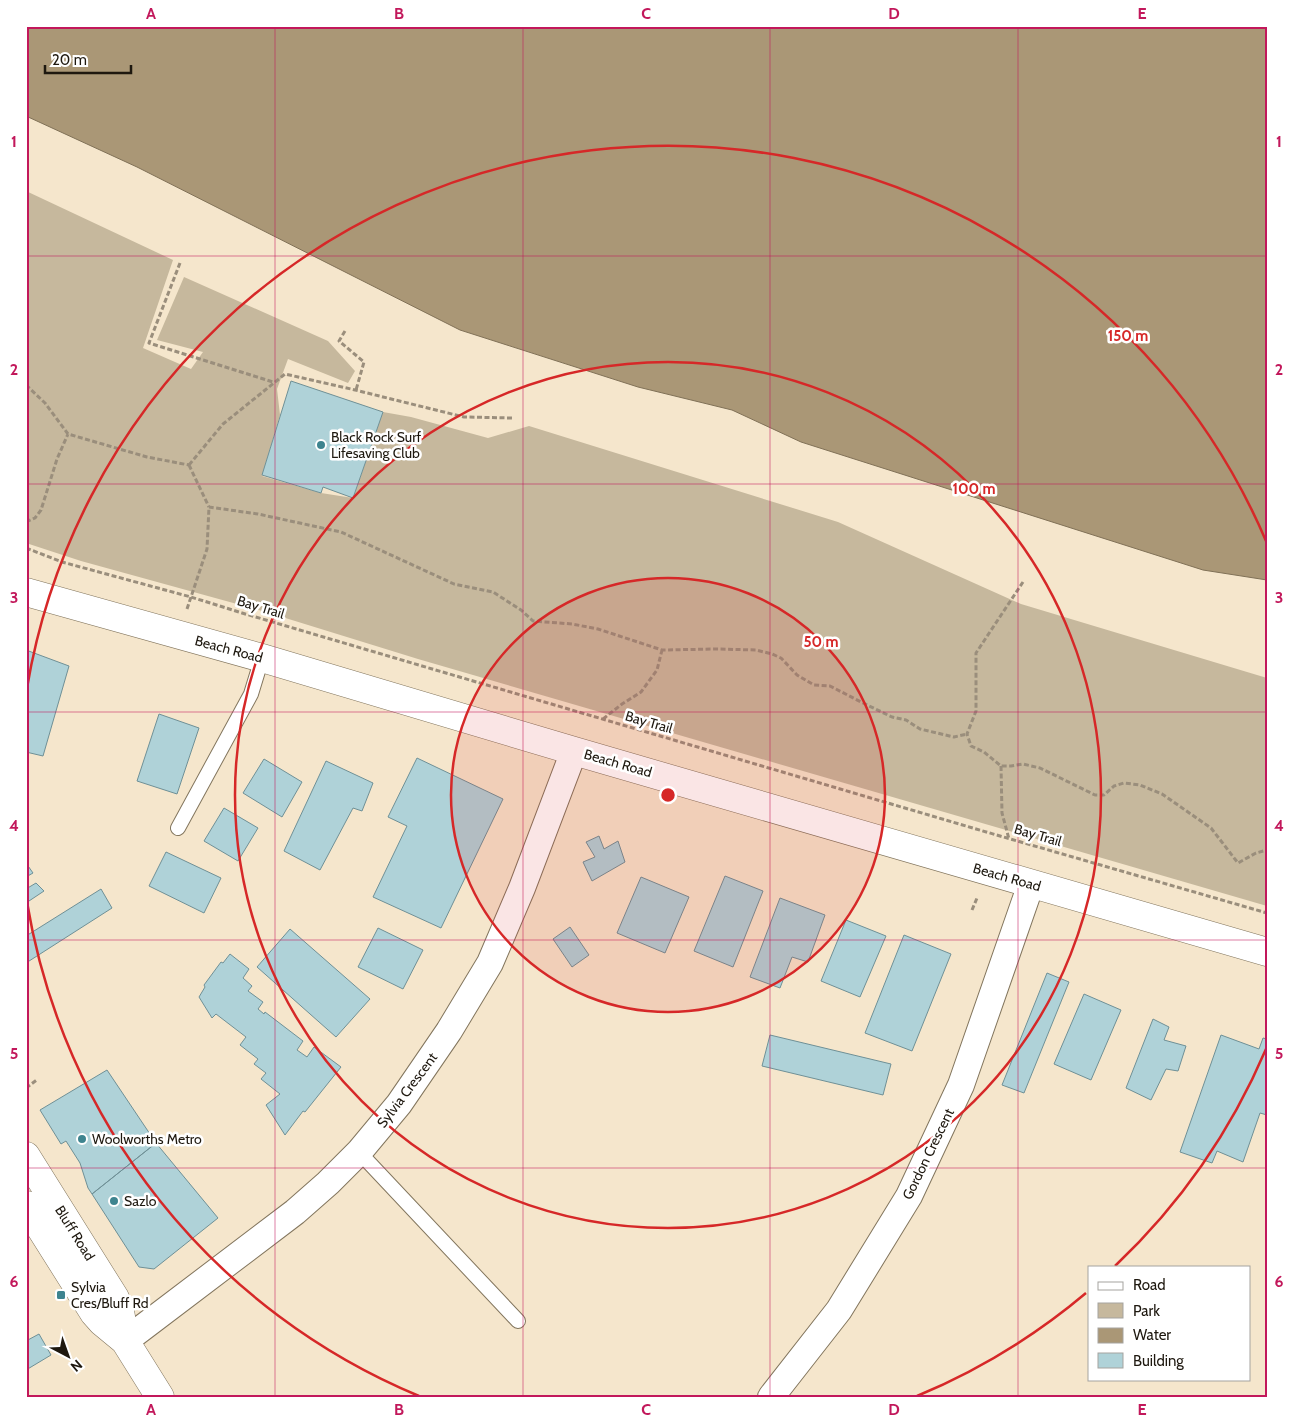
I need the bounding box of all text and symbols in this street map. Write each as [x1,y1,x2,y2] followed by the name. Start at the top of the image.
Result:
[146,4,156,23] text: A
[394,4,404,23] text: B
[641,4,651,23] text: C
[888,4,900,23] text: D
[1137,4,1147,23] text: E
[45,42,131,74] scale bar
[52,51,87,69] text: 20 m
[11,132,17,151] text: 1
[1276,132,1282,151] text: 1
[1108,327,1148,345] text: 150 m
[10,360,18,379] text: 2
[1275,360,1283,379] text: 2
[331,428,422,462] place label: Black Rock Surf Lifesaving Club
[315,439,327,451] marker: Black Rock Surf Lifesaving Club
[952,480,996,498] text: 100 m
[10,588,18,607] text: 3
[1275,588,1283,607] text: 3
[235,591,288,623] street label: Bay Trail
[193,631,265,667] street label: Beach Road
[803,633,839,651] text: 50 m
[623,707,675,738] street label: Bay Trail
[582,745,654,781] street label: Beach Road
[659,786,677,804] centre of rings
[9,816,19,835] text: 4
[1274,816,1284,835] text: 4
[1012,820,1064,851] street label: Bay Trail
[971,859,1043,895] street label: Beach Road
[10,1044,18,1063] text: 5
[1275,1044,1283,1063] text: 5
[373,1049,441,1131] street label: Sylvia Crescent
[898,1105,958,1203] street label: Gordon Crescent
[92,1130,202,1148] place label: Woolworths Metro
[76,1133,88,1145] marker: Woolworths Metro
[124,1192,157,1210] place label: Sazlo
[108,1195,120,1207] marker: Sazlo
[51,1202,99,1264] street label: Bluff Road
[1088,1266,1250,1380] legend
[10,1272,19,1291] text: 6
[1275,1272,1284,1291] text: 6
[1133,1276,1166,1294] text: Road
[71,1278,149,1312] place label: Sylvia Cres/Bluff Rd
[55,1289,67,1301] marker: Sylvia Cres/Bluff Rd
[1133,1302,1160,1320] text: Park
[1133,1326,1171,1344] text: Water
[42,1330,92,1380] north arrow
[1133,1352,1184,1370] text: Building
[67,1356,86,1376] text: N
[146,1400,156,1419] text: A
[394,1400,404,1419] text: B
[641,1400,651,1419] text: C
[888,1400,900,1419] text: D
[1137,1400,1147,1419] text: E

